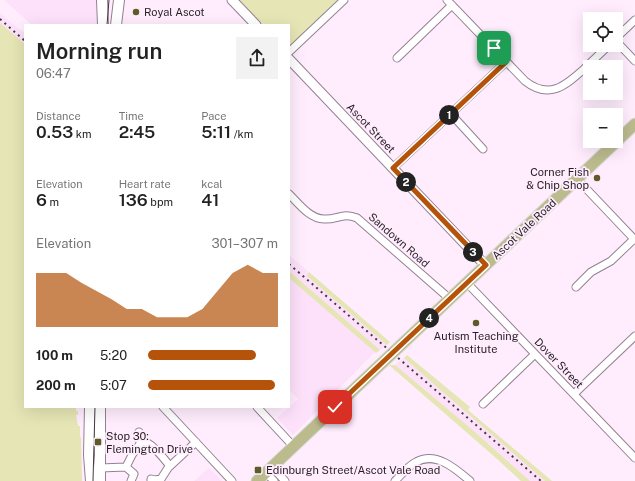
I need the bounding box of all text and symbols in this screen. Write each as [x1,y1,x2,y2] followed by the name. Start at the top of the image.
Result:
[144,6,205,18] place label: Royal Ascot
[131,7,141,17] marker: Royal Ascot
[583,12,623,148] map controls
[583,12,623,52] button: locate
[477,31,511,65] pin
[236,37,278,79] button: share
[483,37,505,59] icon: arrive
[36,38,162,64] text: Morning run
[583,60,623,100] button: +
[36,66,71,81] text: 06:47
[344,101,398,155] street label: Ascot Street
[439,105,459,125] pin: 1
[583,108,623,148] button: −
[447,109,451,121] text: 1
[36,110,81,122] text: Distance
[119,110,144,122] text: Time
[201,110,226,122] text: Pace
[36,122,73,142] text: 0.53
[119,122,155,142] text: 2:45
[201,122,231,142] text: 5:11
[73,128,92,140] text: km
[231,128,253,140] text: /km
[526,166,589,191] place label: Corner Fish & Chip Shop
[396,172,416,192] pin: 2
[592,173,602,183] marker: Corner Fish & Chip Shop
[403,176,410,188] text: 2
[36,178,83,190] text: Elevation
[119,178,171,190] text: Heart rate
[201,178,223,190] text: kcal
[36,190,47,210] text: 6
[119,190,148,210] text: 136
[201,190,219,210] text: 41
[47,196,59,208] text: m
[148,196,173,208] text: bpm
[490,196,558,262] street label: Ascot Vale Road
[366,211,432,269] street label: Sandown Road
[36,236,91,251] text: Elevation
[211,236,278,251] text: 301–307 m
[463,242,483,262] pin: 3
[469,246,477,258] text: 3
[419,308,439,328] pin: 4
[425,312,433,324] text: 4
[471,318,481,328] marker: Autism Teaching Institute
[433,330,519,355] place label: Autism Teaching Institute
[532,336,586,390] street label: Dover Street
[36,348,73,363] text: 100 m
[100,348,127,363] text: 5:20
[36,378,76,393] text: 200 m
[100,378,127,393] text: 5:07
[318,390,352,424] pin
[324,396,346,418] icon: check
[106,430,193,455] place label: Stop 30: Flemington Drive
[93,437,103,447] marker: Stop 30: Flemington Drive
[266,464,440,476] place label: Edinburgh Street/Ascot Vale Road
[253,465,263,475] marker: Edinburgh Street/Ascot Vale Road

